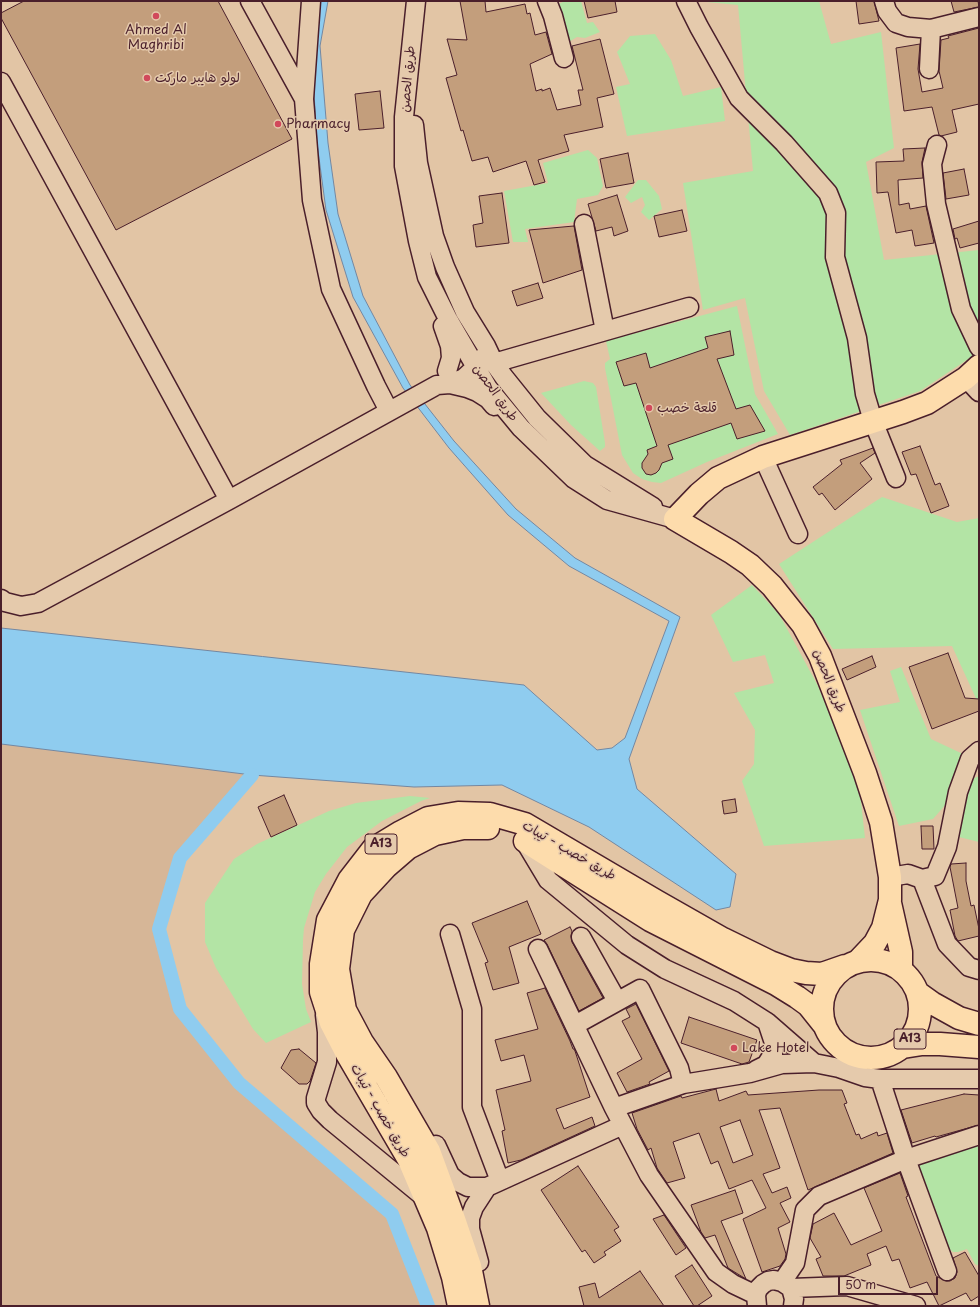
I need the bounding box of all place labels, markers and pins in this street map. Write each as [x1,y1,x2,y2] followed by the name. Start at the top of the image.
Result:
[151,11,161,21] marker: Ahmed Al Maghribi
[125,22,187,53] place label: Ahmed Al Maghribi
[155,70,240,86] place label: لولو هايبر ماركت
[142,73,152,83] marker: لولو هايبر ماركت
[286,116,351,132] place label: Pharmacy
[273,119,283,129] marker: Pharmacy
[657,400,717,416] place label: قلعة خصب
[644,403,654,413] marker: قلعة خصب
[742,1040,809,1056] place label: Lake Hotel
[729,1043,739,1053] marker: Lake Hotel

